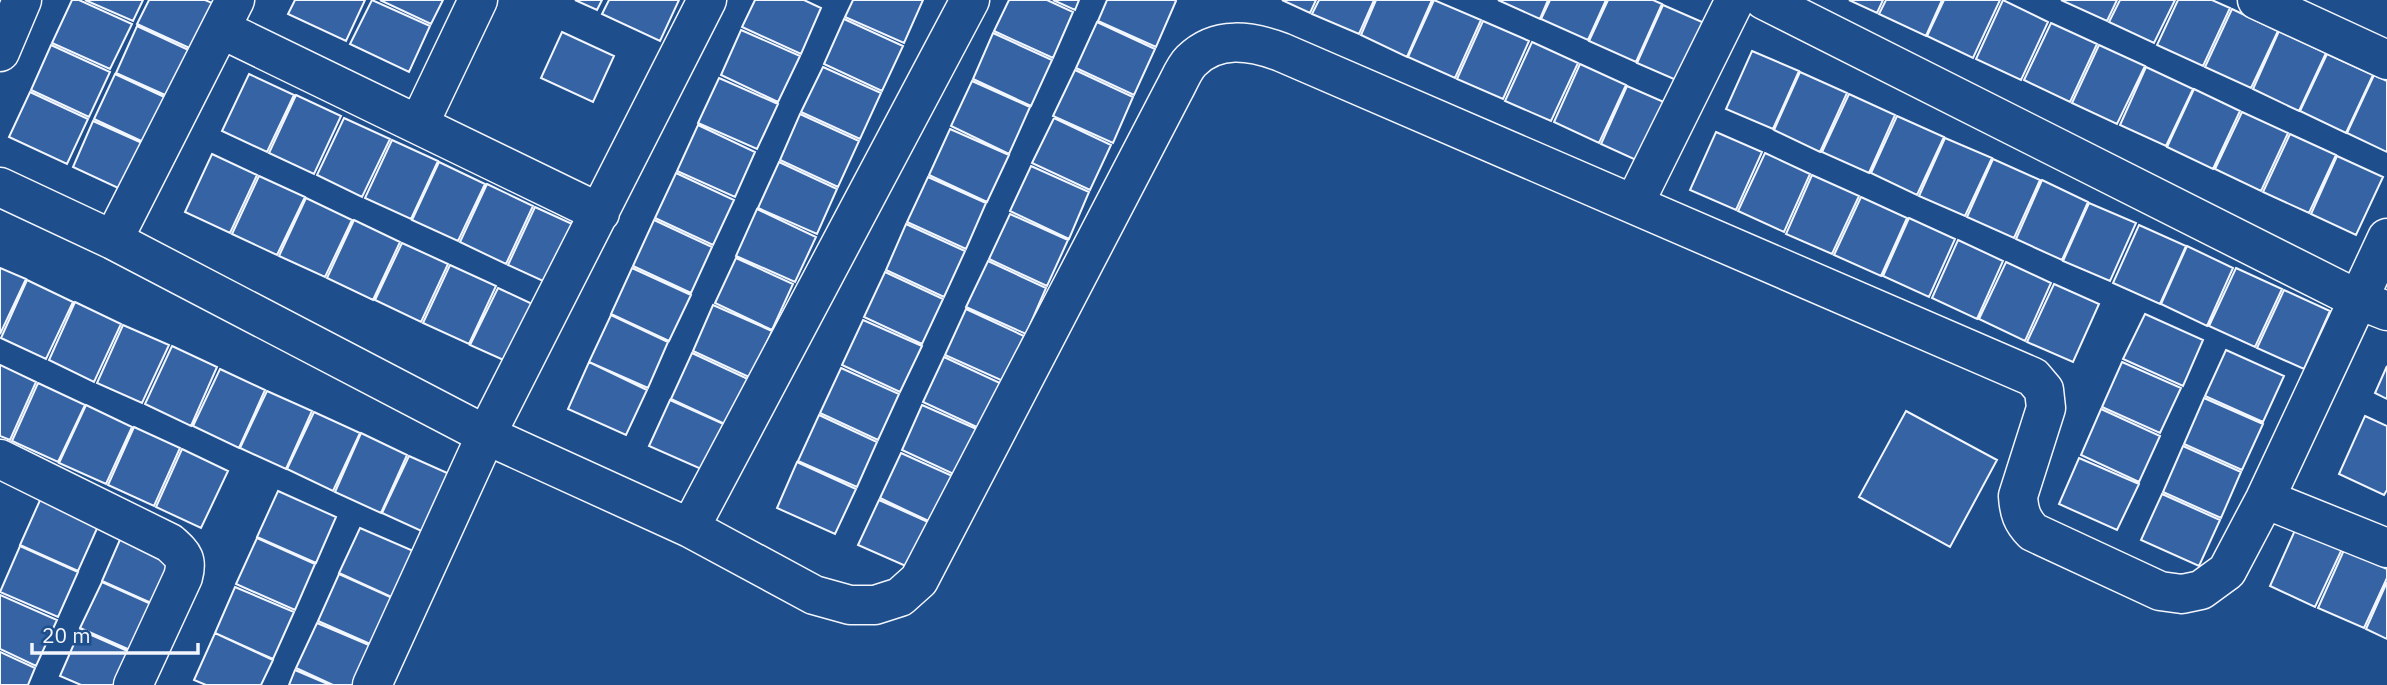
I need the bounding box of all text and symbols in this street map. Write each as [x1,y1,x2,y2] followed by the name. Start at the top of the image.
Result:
[32,612,198,656] scale bar
[42,621,91,649] text: 20 m

